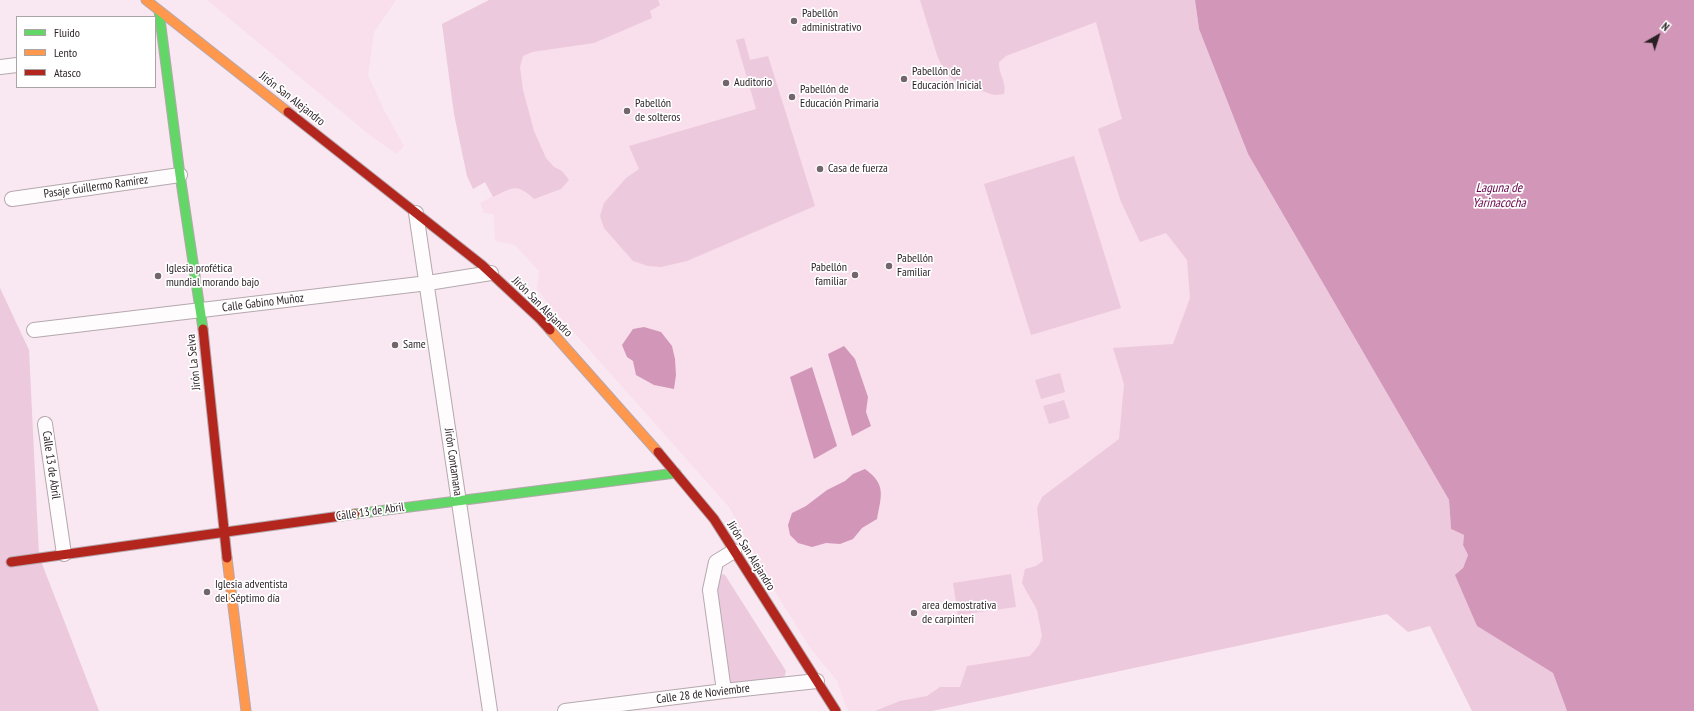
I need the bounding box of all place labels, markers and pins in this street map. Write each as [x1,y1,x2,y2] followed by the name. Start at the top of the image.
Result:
[802,7,861,35] place label: Pabellón administrativo
[789,16,799,26] marker: Pabellón administrativo
[912,65,982,93] place label: Pabellón de Educación Inicial
[899,74,909,84] marker: Pabellón de Educación Inicial
[734,76,772,90] place label: Auditorio
[721,78,731,88] marker: Auditorio
[800,83,879,111] place label: Pabellón de Educación Primaria
[787,92,797,102] marker: Pabellón de Educación Primaria
[635,97,680,125] place label: Pabellón de solteros
[622,106,632,116] marker: Pabellón de solteros
[828,162,888,176] place label: Casa de fuerza
[815,164,825,174] marker: Casa de fuerza
[897,252,933,280] place label: Pabellón Familiar
[811,261,847,289] place label: Pabellón familiar
[884,261,894,271] marker: Pabellón Familiar
[166,262,259,290] place label: Iglesia profética mundial morando bajo
[850,270,860,280] marker: Pabellón familiar
[153,271,163,281] marker: Iglesia profética mundial morando bajo
[403,338,426,352] place label: Same
[390,340,400,350] marker: Same
[215,578,288,606] place label: Iglesia adventista del Séptimo día
[202,587,212,597] marker: Iglesia adventista del Séptimo día
[922,599,996,627] place label: area demostrativa de carpinteri
[909,608,919,618] marker: area demostrativa de carpinteri

